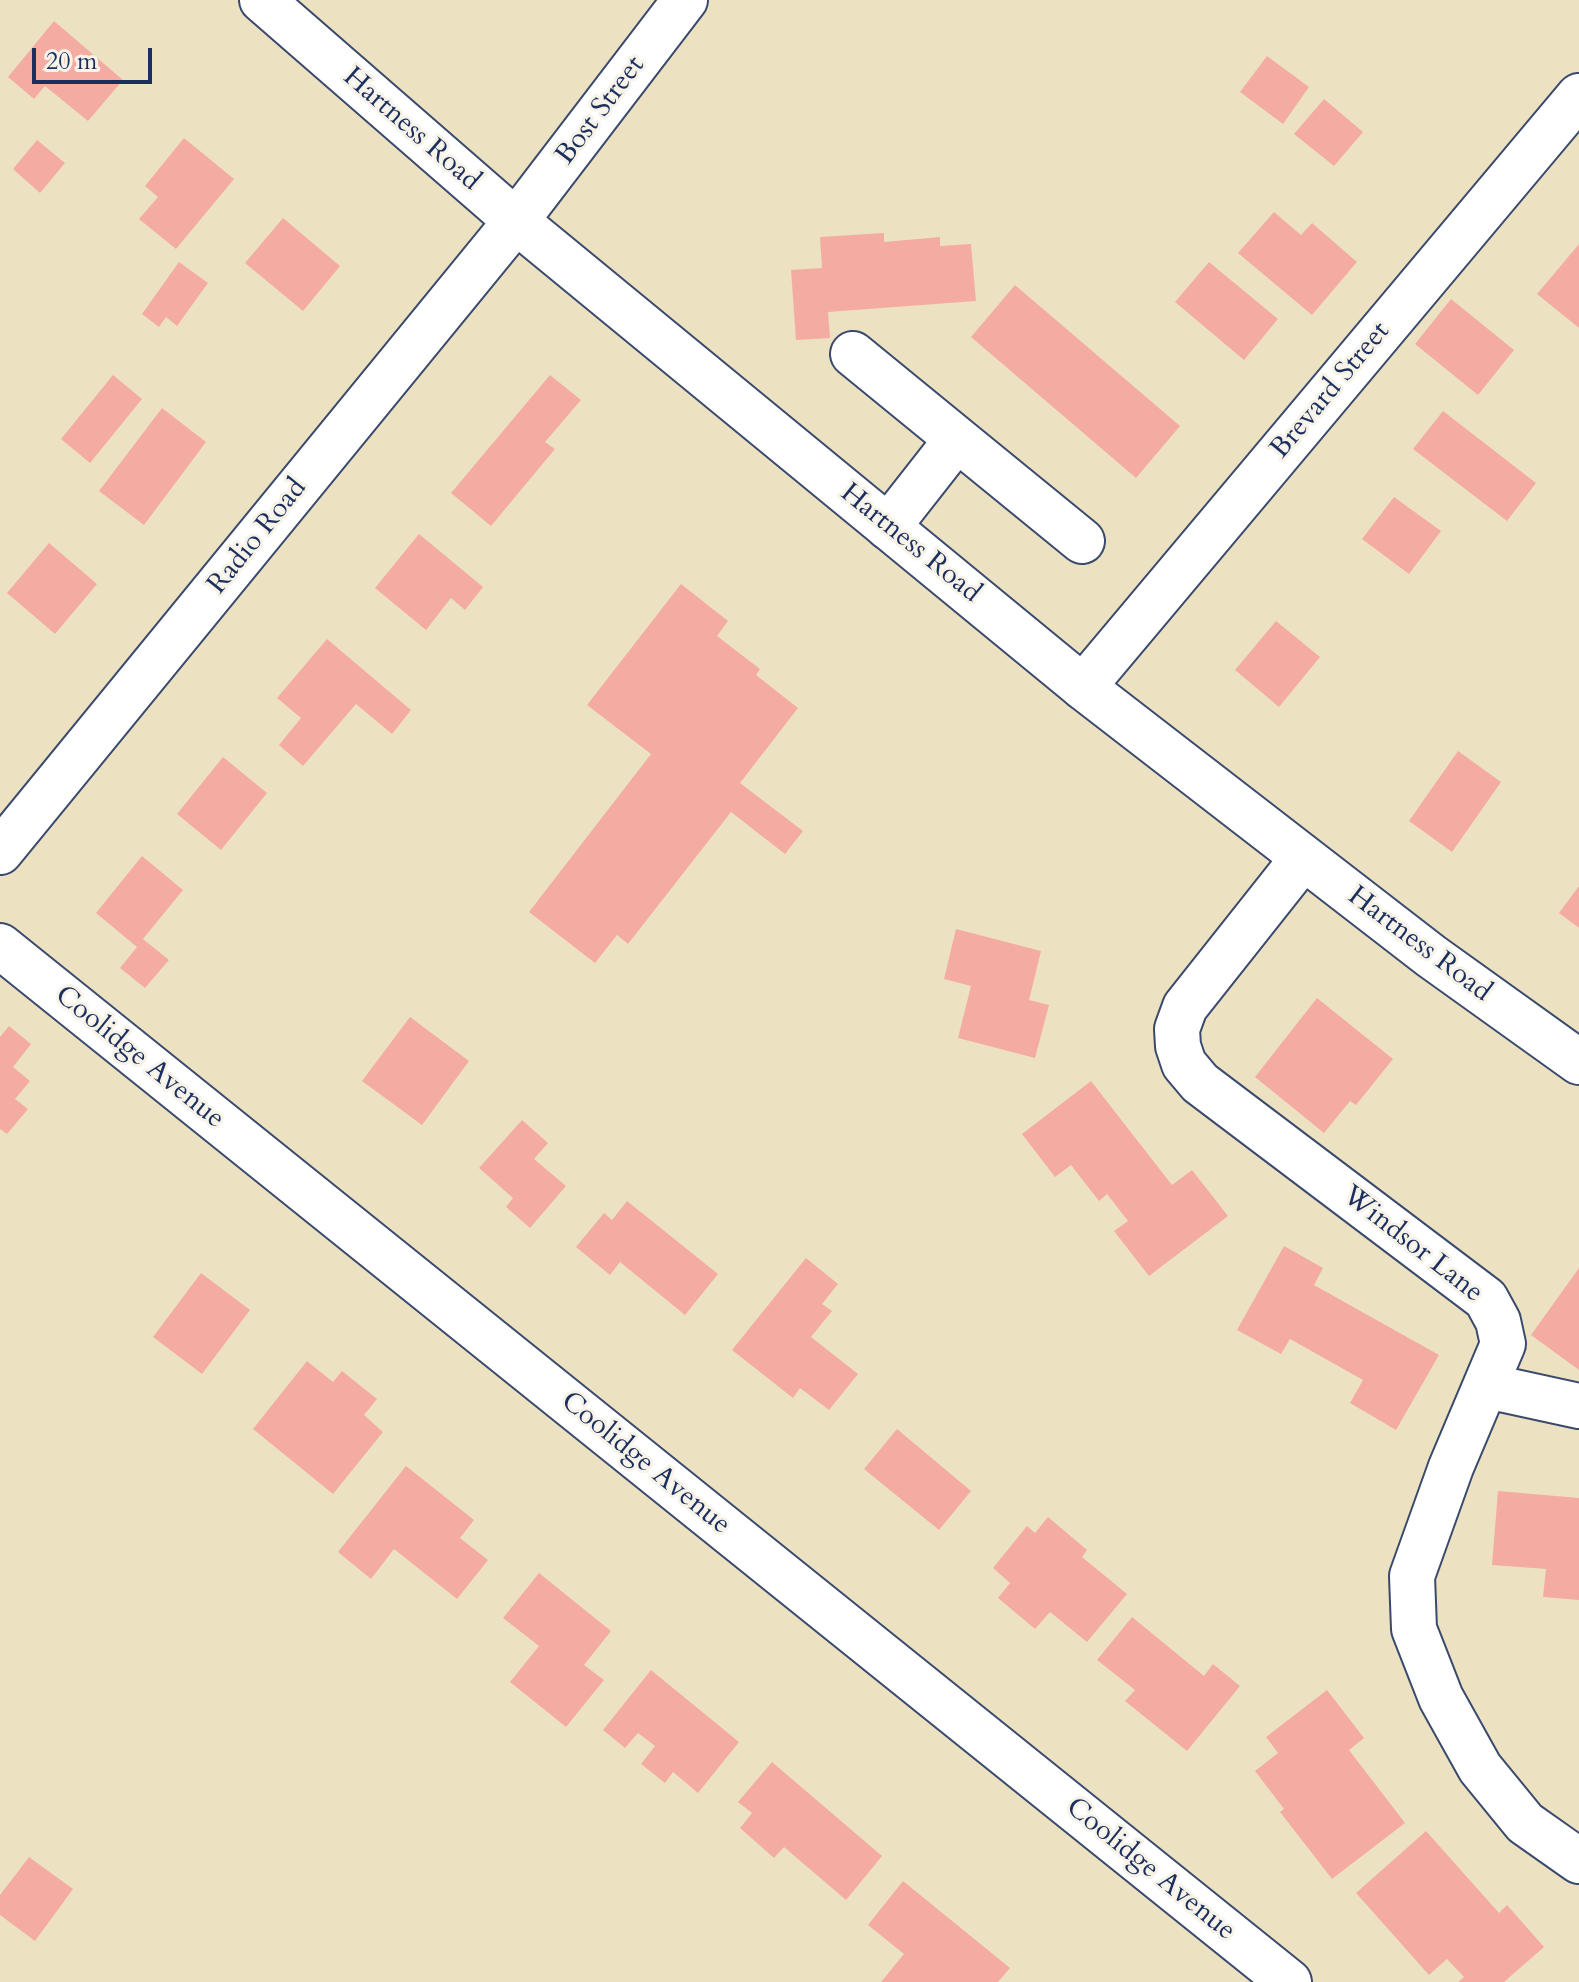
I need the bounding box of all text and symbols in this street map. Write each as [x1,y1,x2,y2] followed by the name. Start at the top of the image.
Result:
[36,32,156,82] scale bar
[46,45,97,78] text: 20 m
[549,50,653,172] street label: Bost Street
[335,61,487,199] street label: Hartness Road
[1264,316,1398,466] street label: Brevard Street
[201,473,315,601] street label: Radio Road
[833,477,987,611] street label: Hartness Road
[1341,880,1497,1010] street label: Hartness Road
[47,979,231,1137] street label: Coolidge Avenue
[1335,1180,1489,1310] street label: Windsor Lane
[553,1385,737,1543] street label: Coolidge Avenue
[1058,1791,1242,1949] street label: Coolidge Avenue

